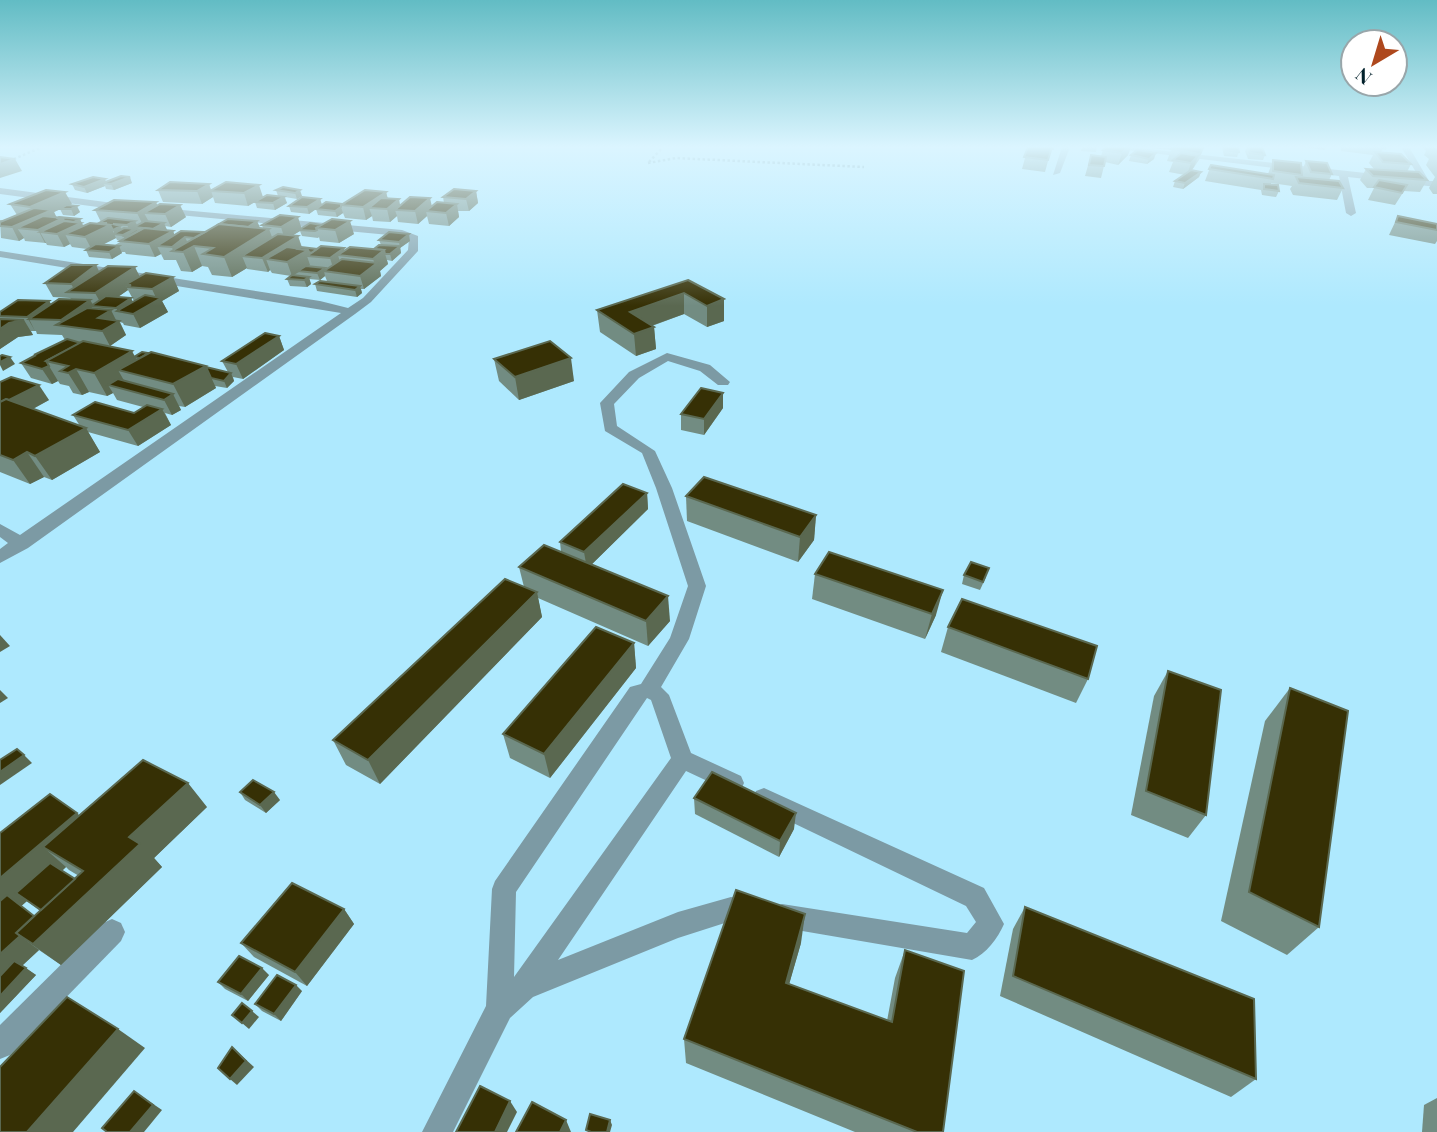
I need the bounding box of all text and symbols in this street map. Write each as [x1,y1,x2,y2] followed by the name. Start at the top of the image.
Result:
[1339,28,1409,98] north arrow
[1349,63,1376,92] text: N

